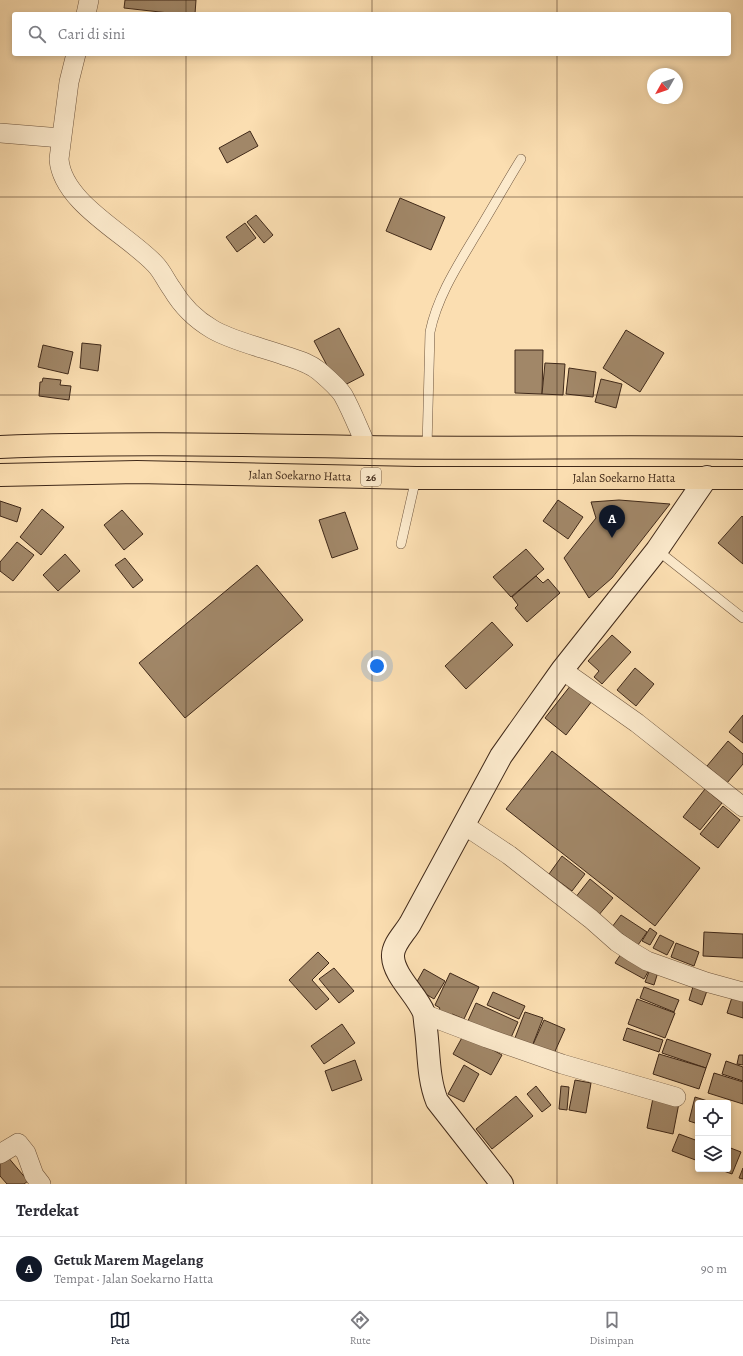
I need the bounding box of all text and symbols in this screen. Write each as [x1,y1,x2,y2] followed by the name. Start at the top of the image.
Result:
[12,12,731,56] search box
[26,23,48,45] icon: search
[58,24,125,44] text: Cari di sini
[647,68,683,104] north arrow
[248,466,352,485] street label: Jalan Soekarno Hatta
[361,468,381,486] road number: 26
[572,470,676,486] street label: Jalan Soekarno Hatta
[599,505,625,538] pin: A
[367,656,387,676] your location
[695,1100,731,1172] map controls
[695,1100,731,1136] button: locate
[695,1136,731,1172] button: layers
[16,1199,79,1222] text: Terdekat
[54,1250,203,1270] text: Getuk Marem Magelang
[25,1260,33,1277] text: A
[701,1260,727,1277] text: 90 m
[54,1270,213,1287] text: Tempat · Jalan Soekarno Hatta
[109,1309,131,1348] tab: Peta
[349,1309,371,1348] tab: Rute
[589,1309,634,1348] tab: Disimpan

